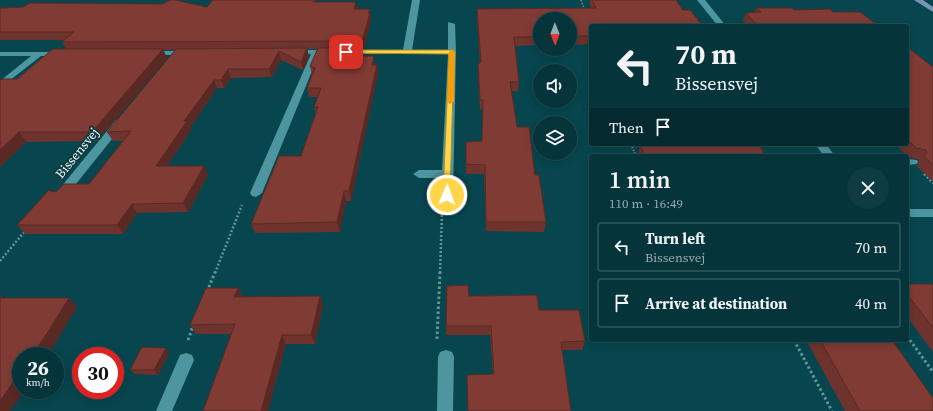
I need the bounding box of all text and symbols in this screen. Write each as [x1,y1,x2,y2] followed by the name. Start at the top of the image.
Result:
[533,12,577,56] north arrow
[533,12,577,160] map controls
[329,35,363,69] pin
[675,35,737,73] text: 70 m
[609,40,661,92] icon: left
[335,41,357,63] icon: arrive
[533,64,577,108] button: sound
[675,71,758,96] text: Bissensvej
[533,116,577,160] button: layers
[652,116,674,138] icon: arrive
[609,117,644,138] text: Then
[52,124,102,182] street label: Bissensvej
[609,163,671,196] text: 1 min
[847,167,889,209] button: close
[426,174,468,216] position arrow
[609,195,683,212] text: 110 m · 16:49
[645,228,705,249] text: Turn left
[611,236,633,258] icon: left
[855,237,887,258] text: 70 m
[645,249,705,266] text: Bissensvej
[611,292,633,314] icon: arrive
[645,293,787,314] text: Arrive at destination
[855,293,887,314] text: 40 m
[72,347,124,399] speed limit sign: 30
[27,354,49,382] text: 26
[26,376,50,389] text: km/h

